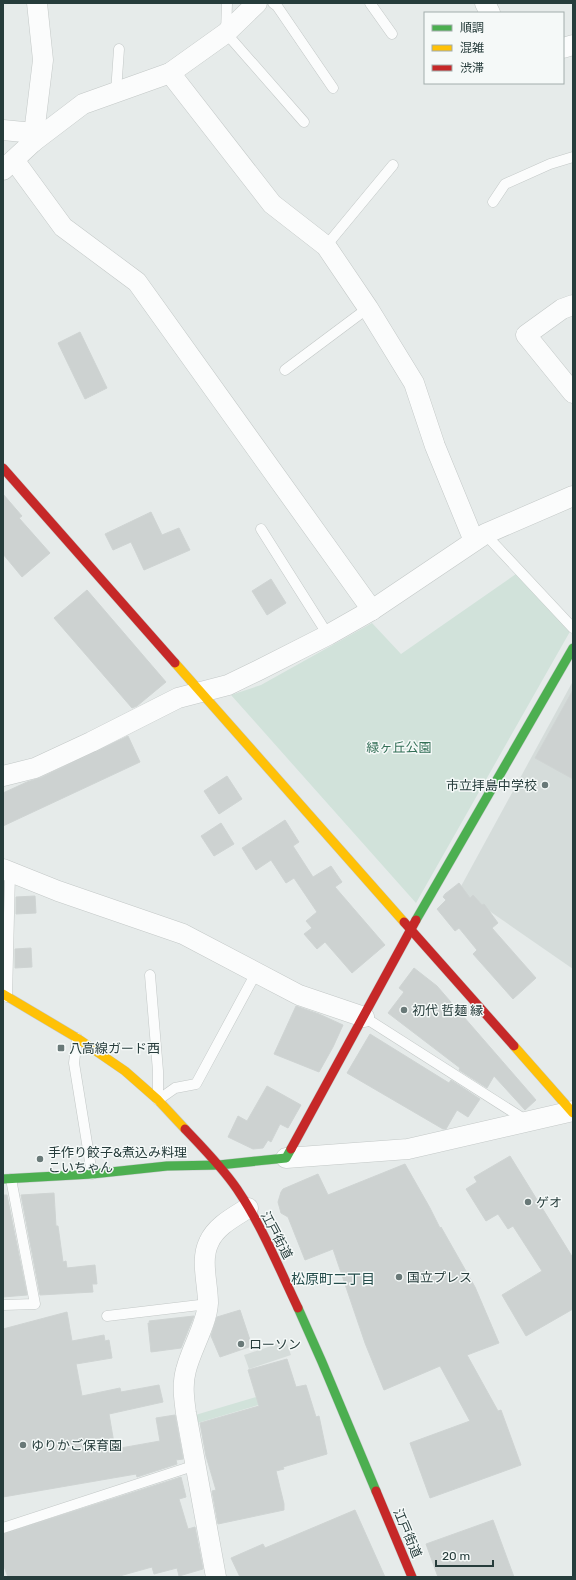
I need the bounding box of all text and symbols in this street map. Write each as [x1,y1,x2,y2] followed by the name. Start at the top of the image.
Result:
[424,12,564,84] legend
[460,21,484,35] text: 順調
[460,41,484,55] text: 混雑
[460,61,484,75] text: 渋滞
[366,740,432,755] park label: 緑ヶ丘公園
[446,778,537,793] place label: 市立拝島中学校
[540,780,550,790] marker: 市立拝島中学校
[412,1003,483,1018] place label: 初代 哲麺 縁
[399,1005,409,1015] marker: 初代 哲麺 縁
[69,1041,160,1056] place label: 八高線ガード西
[56,1043,66,1053] marker: 八高線ガード西
[48,1145,187,1175] place label: 手作り餃子&煮込み料理 こいちゃん
[35,1154,45,1164] marker: 手作り餃子&煮込み料理 こいちゃん
[536,1195,562,1210] place label: ゲオ
[523,1197,533,1207] marker: ゲオ
[258,1209,295,1262] street label: 江戸街道
[407,1270,472,1285] place label: 国立プレス
[291,1271,375,1288] district label: 松原町二丁目
[394,1272,404,1282] marker: 国立プレス
[249,1337,301,1352] place label: ローソン
[236,1339,246,1349] marker: ローソン
[31,1438,122,1453] place label: ゆりかご保育園
[18,1440,28,1450] marker: ゆりかご保育園
[390,1506,425,1560] street label: 江戸街道
[436,1542,493,1568] scale bar
[442,1549,470,1563] text: 20 m

